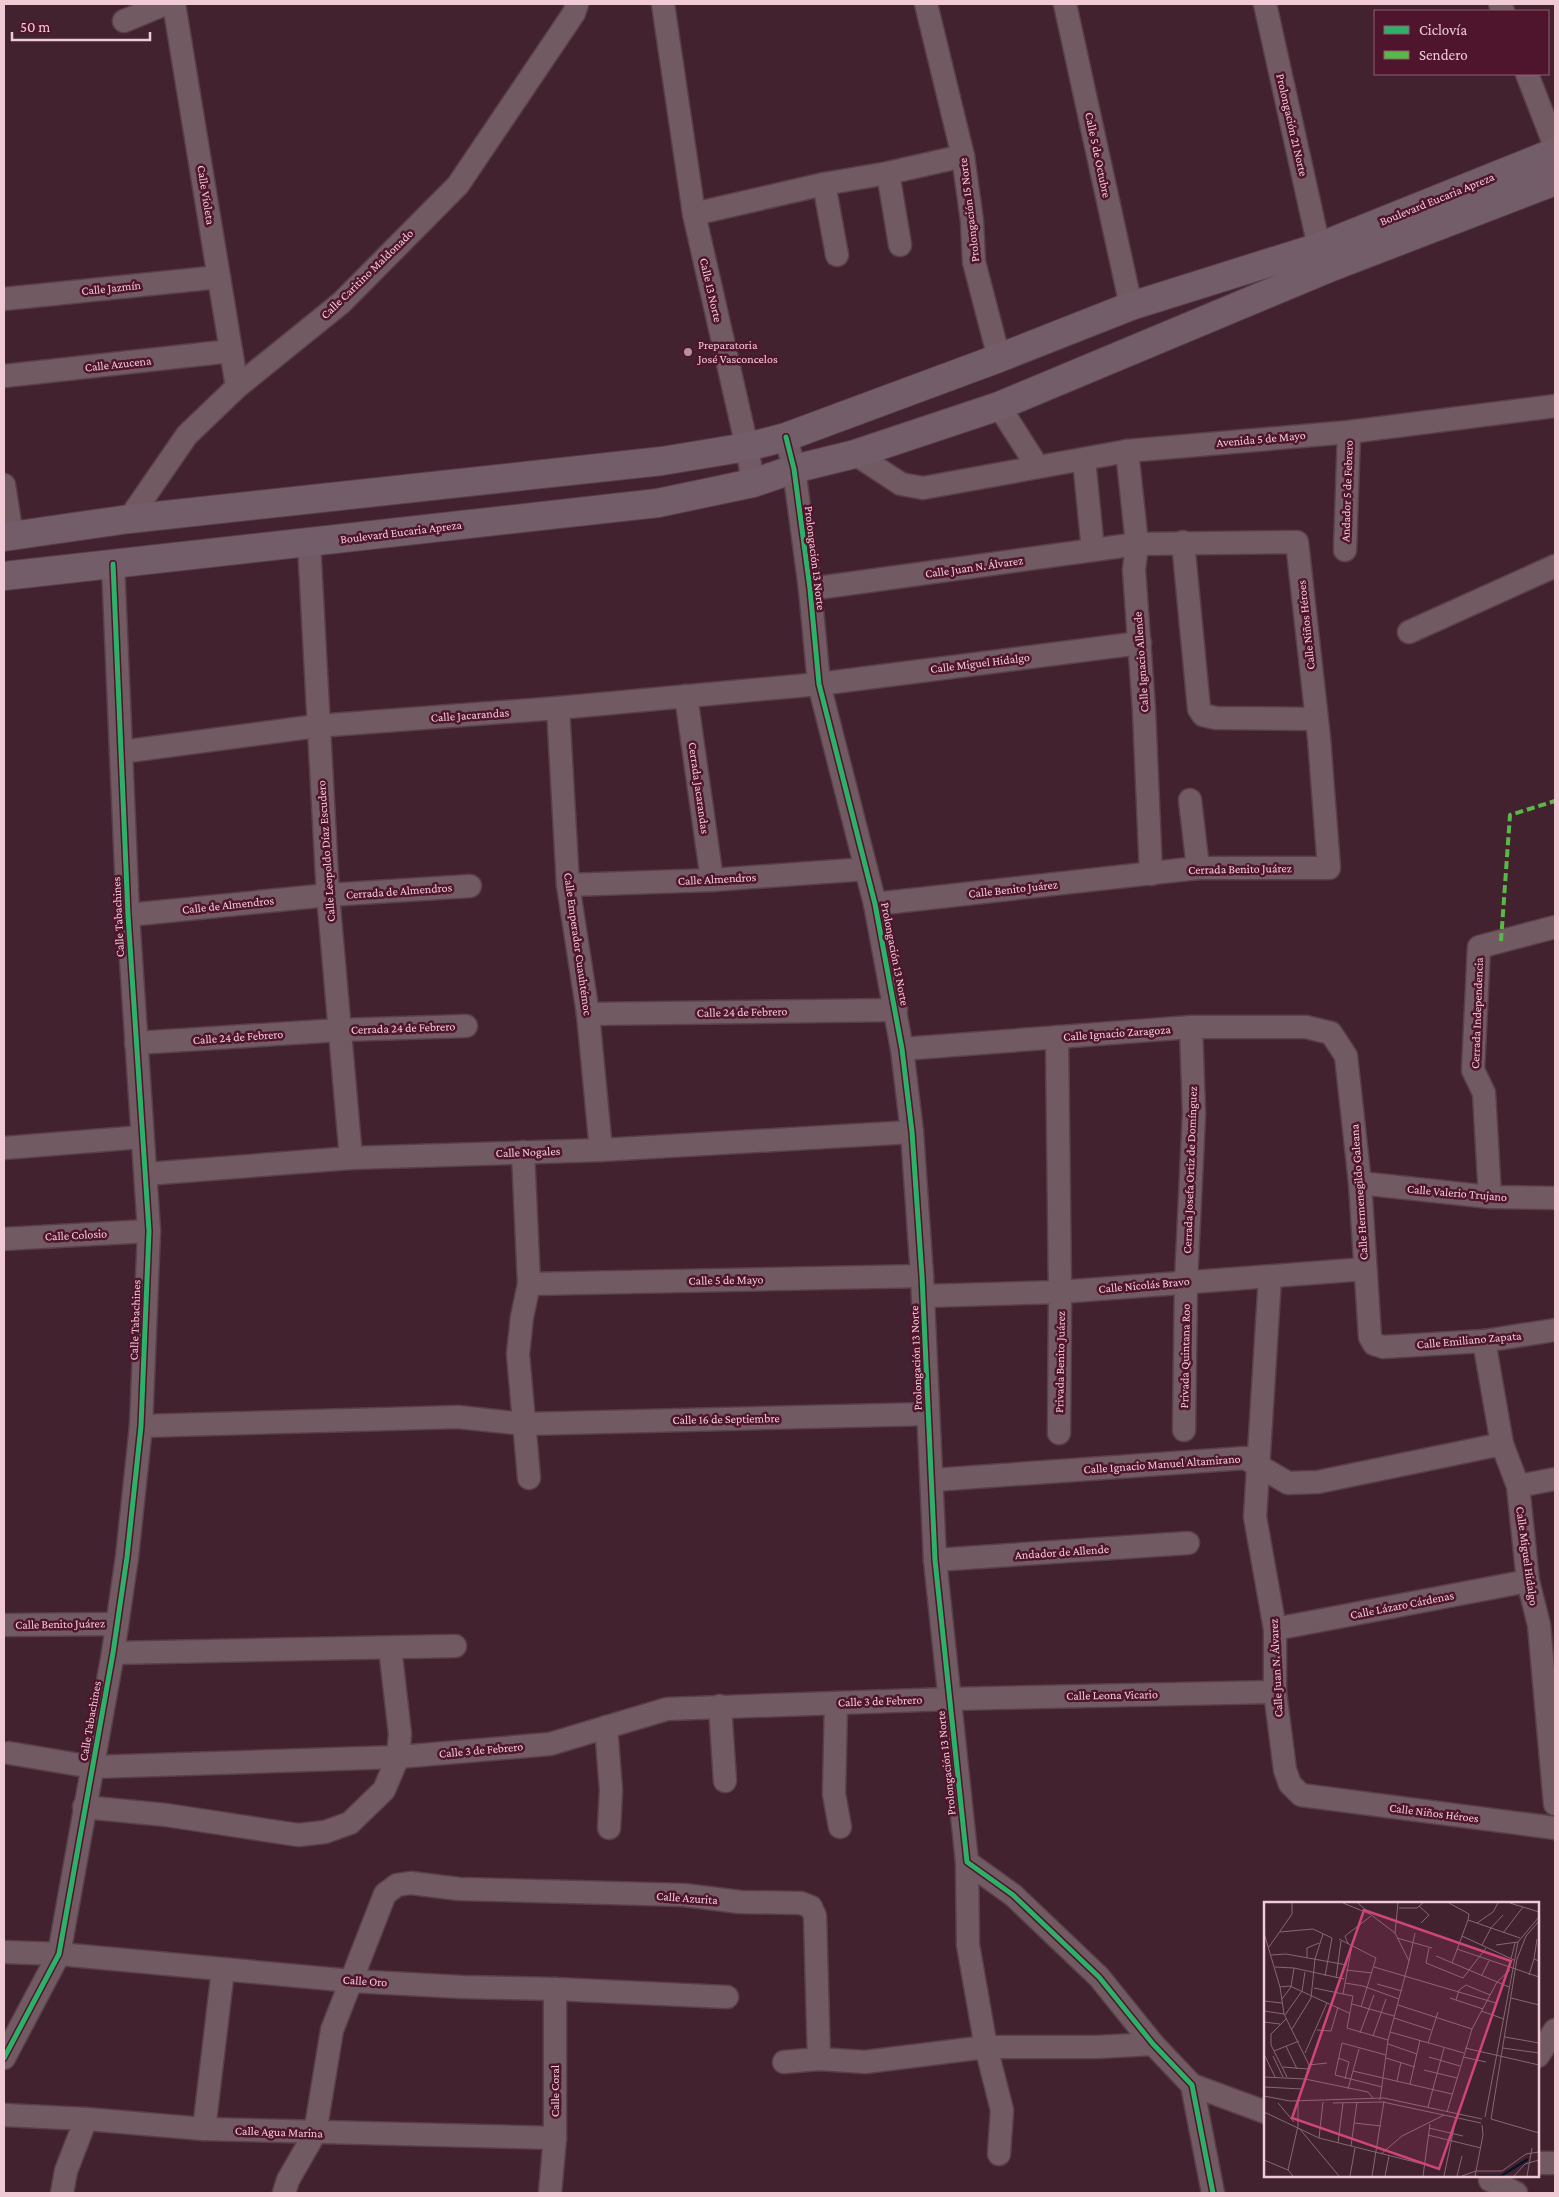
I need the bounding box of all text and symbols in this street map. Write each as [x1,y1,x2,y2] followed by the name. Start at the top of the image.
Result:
[12,10,150,42] scale bar
[1374,10,1549,75] legend
[20,19,50,35] text: 50 m
[1419,22,1467,38] text: Ciclovía
[1419,47,1468,63] text: Sendero
[1273,72,1311,178] street label: Prolongación 21 Norte
[1082,111,1114,199] street label: Calle 5 de Octubre
[956,157,982,263] street label: Prolongación 15 Norte
[194,164,218,226] street label: Calle Violeta
[1378,169,1497,228] street label: Boulevard Eucaria Apreza
[318,226,416,322] street label: Calle Caritino Maldonado
[697,256,725,324] street label: Calle 13 Norte
[81,278,142,298] street label: Calle Jazmín
[697,338,778,366] place label: Preparatoria José Vasconcelos
[682,346,694,358] marker: Preparatoria José Vasconcelos
[84,353,152,374] street label: Calle Azucena
[1216,428,1306,450] street label: Avenida 5 de Mayo
[1338,440,1356,542] street label: Andador 5 de Febrero
[802,505,828,611] street label: Prolongación 13 Norte
[339,518,463,546] street label: Boulevard Eucaria Apreza
[924,553,1024,581] street label: Calle Juan N. Álvarez
[1294,579,1318,670] street label: Calle Niños Héroes
[1131,611,1151,713] street label: Calle Ignacio Allende
[929,650,1031,676] street label: Calle Miguel Hidalgo
[430,705,510,725] street label: Calle Jacarandas
[686,741,712,835] street label: Cerrada Jacarandas
[314,780,338,922] street label: Calle Leopoldo Díaz Escudero
[1188,861,1292,877] street label: Cerrada Benito Juárez
[677,870,757,888] street label: Calle Almendros
[561,872,595,1016] street label: Calle Emperador Cuauhtémoc
[109,876,127,958] street label: Calle Tabachines
[968,877,1058,901] street label: Calle Benito Juárez
[345,880,453,902] street label: Cerrada de Almendros
[181,893,275,917] street label: Calle de Almendros
[878,901,912,1007] street label: Prolongación 13 Norte
[1468,957,1486,1069] street label: Cerrada Independencia
[697,1004,787,1020] street label: Calle 24 de Febrero
[351,1019,455,1037] street label: Cerrada 24 de Febrero
[1063,1022,1172,1044] street label: Calle Ignacio Zaragoza
[192,1027,284,1047] street label: Calle 24 de Febrero
[1180,1086,1200,1254] street label: Cerrada Josefa Ortiz de Domínguez
[1347,1123,1371,1260] street label: Calle Hermenegildo Galeana
[495,1144,561,1160] street label: Calle Nogales
[1406,1182,1508,1204] street label: Calle Valerio Trujano
[45,1226,108,1244] street label: Calle Colosio
[688,1272,764,1288] street label: Calle 5 de Mayo
[1098,1274,1190,1296] street label: Calle Nicolás Bravo
[127,1279,143,1361] street label: Calle Tabachines
[1177,1304,1193,1408] street label: Privada Quintana Roo
[907,1305,925,1411] street label: Prolongación 13 Norte
[1052,1311,1068,1413] street label: Privada Benito Juárez
[1416,1328,1523,1352] street label: Calle Emiliano Zapata
[672,1411,780,1427] street label: Calle 16 de Septiembre
[1083,1452,1241,1476] street label: Calle Ignacio Manuel Altamirano
[1513,1505,1541,1607] street label: Calle Miguel Hidalgo
[1015,1542,1109,1562] street label: Andador de Allende
[1349,1588,1455,1622] street label: Calle Lázaro Cárdenas
[15,1616,105,1632] street label: Calle Benito Juárez
[1266,1618,1286,1718] street label: Calle Juan N. Álvarez
[76,1680,104,1762] street label: Calle Tabachines
[1066,1687,1158,1703] street label: Calle Leona Vicario
[838,1693,922,1709] street label: Calle 3 de Febrero
[934,1710,958,1816] street label: Prolongación 13 Norte
[438,1739,524,1761] street label: Calle 3 de Febrero
[1389,1801,1480,1825] street label: Calle Niños Héroes
[656,1889,719,1907] street label: Calle Azurita
[1264,1902,1539,2177] inset map
[342,1972,388,1990] street label: Calle Oro
[548,2065,562,2117] street label: Calle Coral
[235,2123,324,2141] street label: Calle Agua Marina

